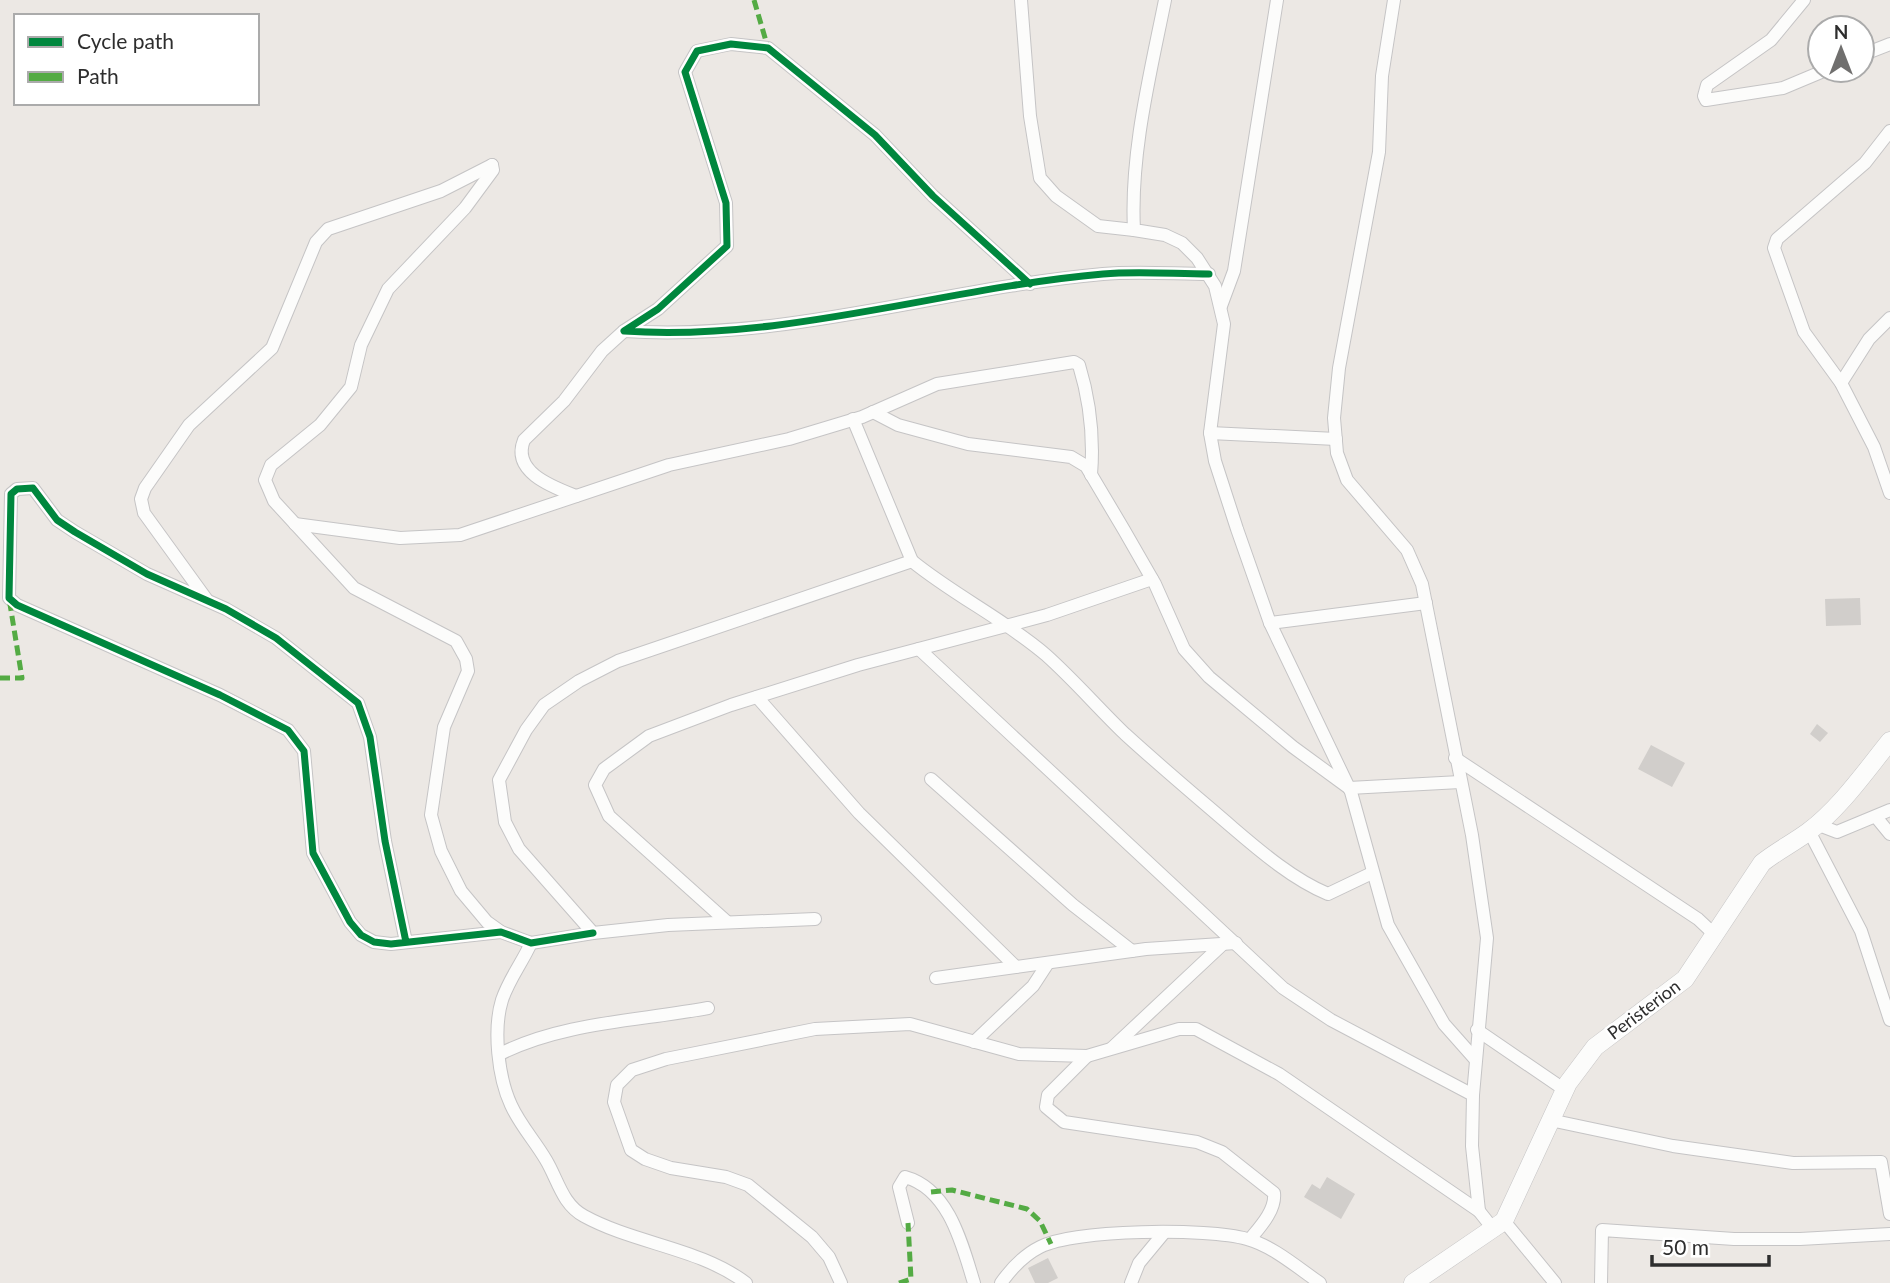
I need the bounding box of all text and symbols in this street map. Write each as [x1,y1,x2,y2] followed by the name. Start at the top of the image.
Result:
[14,14,259,105] legend
[1806,14,1876,84] north arrow
[1834,20,1848,43] text: N
[77,28,174,53] text: Cycle path
[77,63,119,88] text: Path
[1603,975,1684,1044] street label: Peristerion
[1652,1224,1769,1268] scale bar
[1662,1234,1709,1259] text: 50 m

